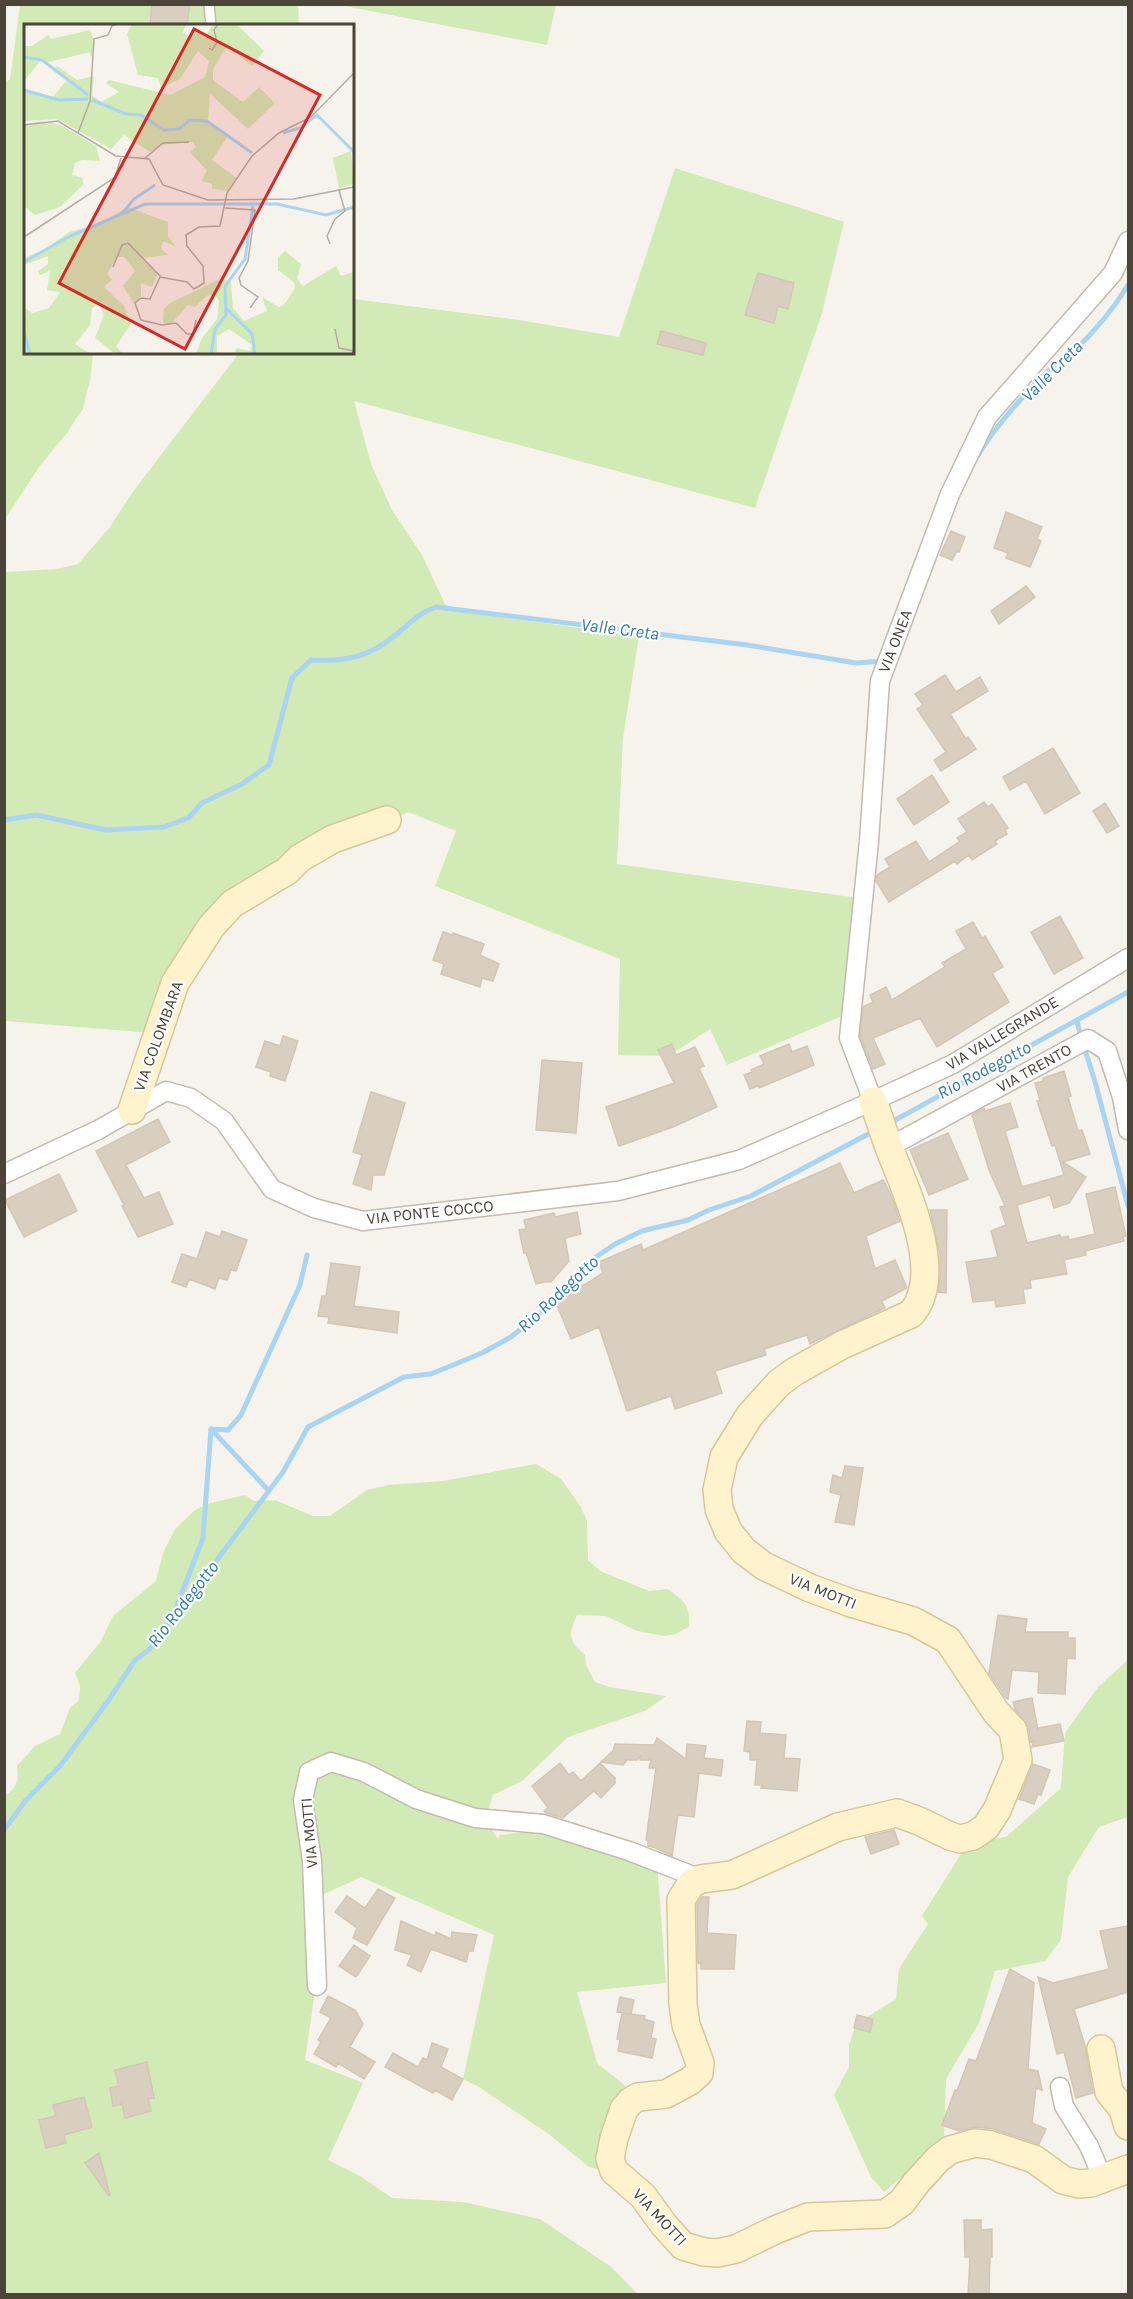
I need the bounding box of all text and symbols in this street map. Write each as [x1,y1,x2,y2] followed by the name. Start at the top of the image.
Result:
[24,24,354,354] inset map
[1016,335,1088,407] water label: Valle Creta
[874,607,916,675] street label: VIA ONEA
[580,613,660,645] water label: Valle Creta
[129,978,187,1094] street label: VIA COLOMBARA
[942,992,1062,1074] street label: VIA VALLEGRANDE
[933,1036,1035,1104] water label: Rio Rodegotto
[993,1040,1075,1096] street label: VIA TRENTO
[366,1196,494,1228] street label: VIA PONTE COCCO
[513,1251,603,1337] water label: Rio Rodegotto
[143,1556,224,1651] water label: Rio Rodegotto
[787,1569,859,1613] street label: VIA MOTTI
[296,1797,322,1869] street label: VIA MOTTI
[629,2185,691,2249] street label: VIA MOTTI

